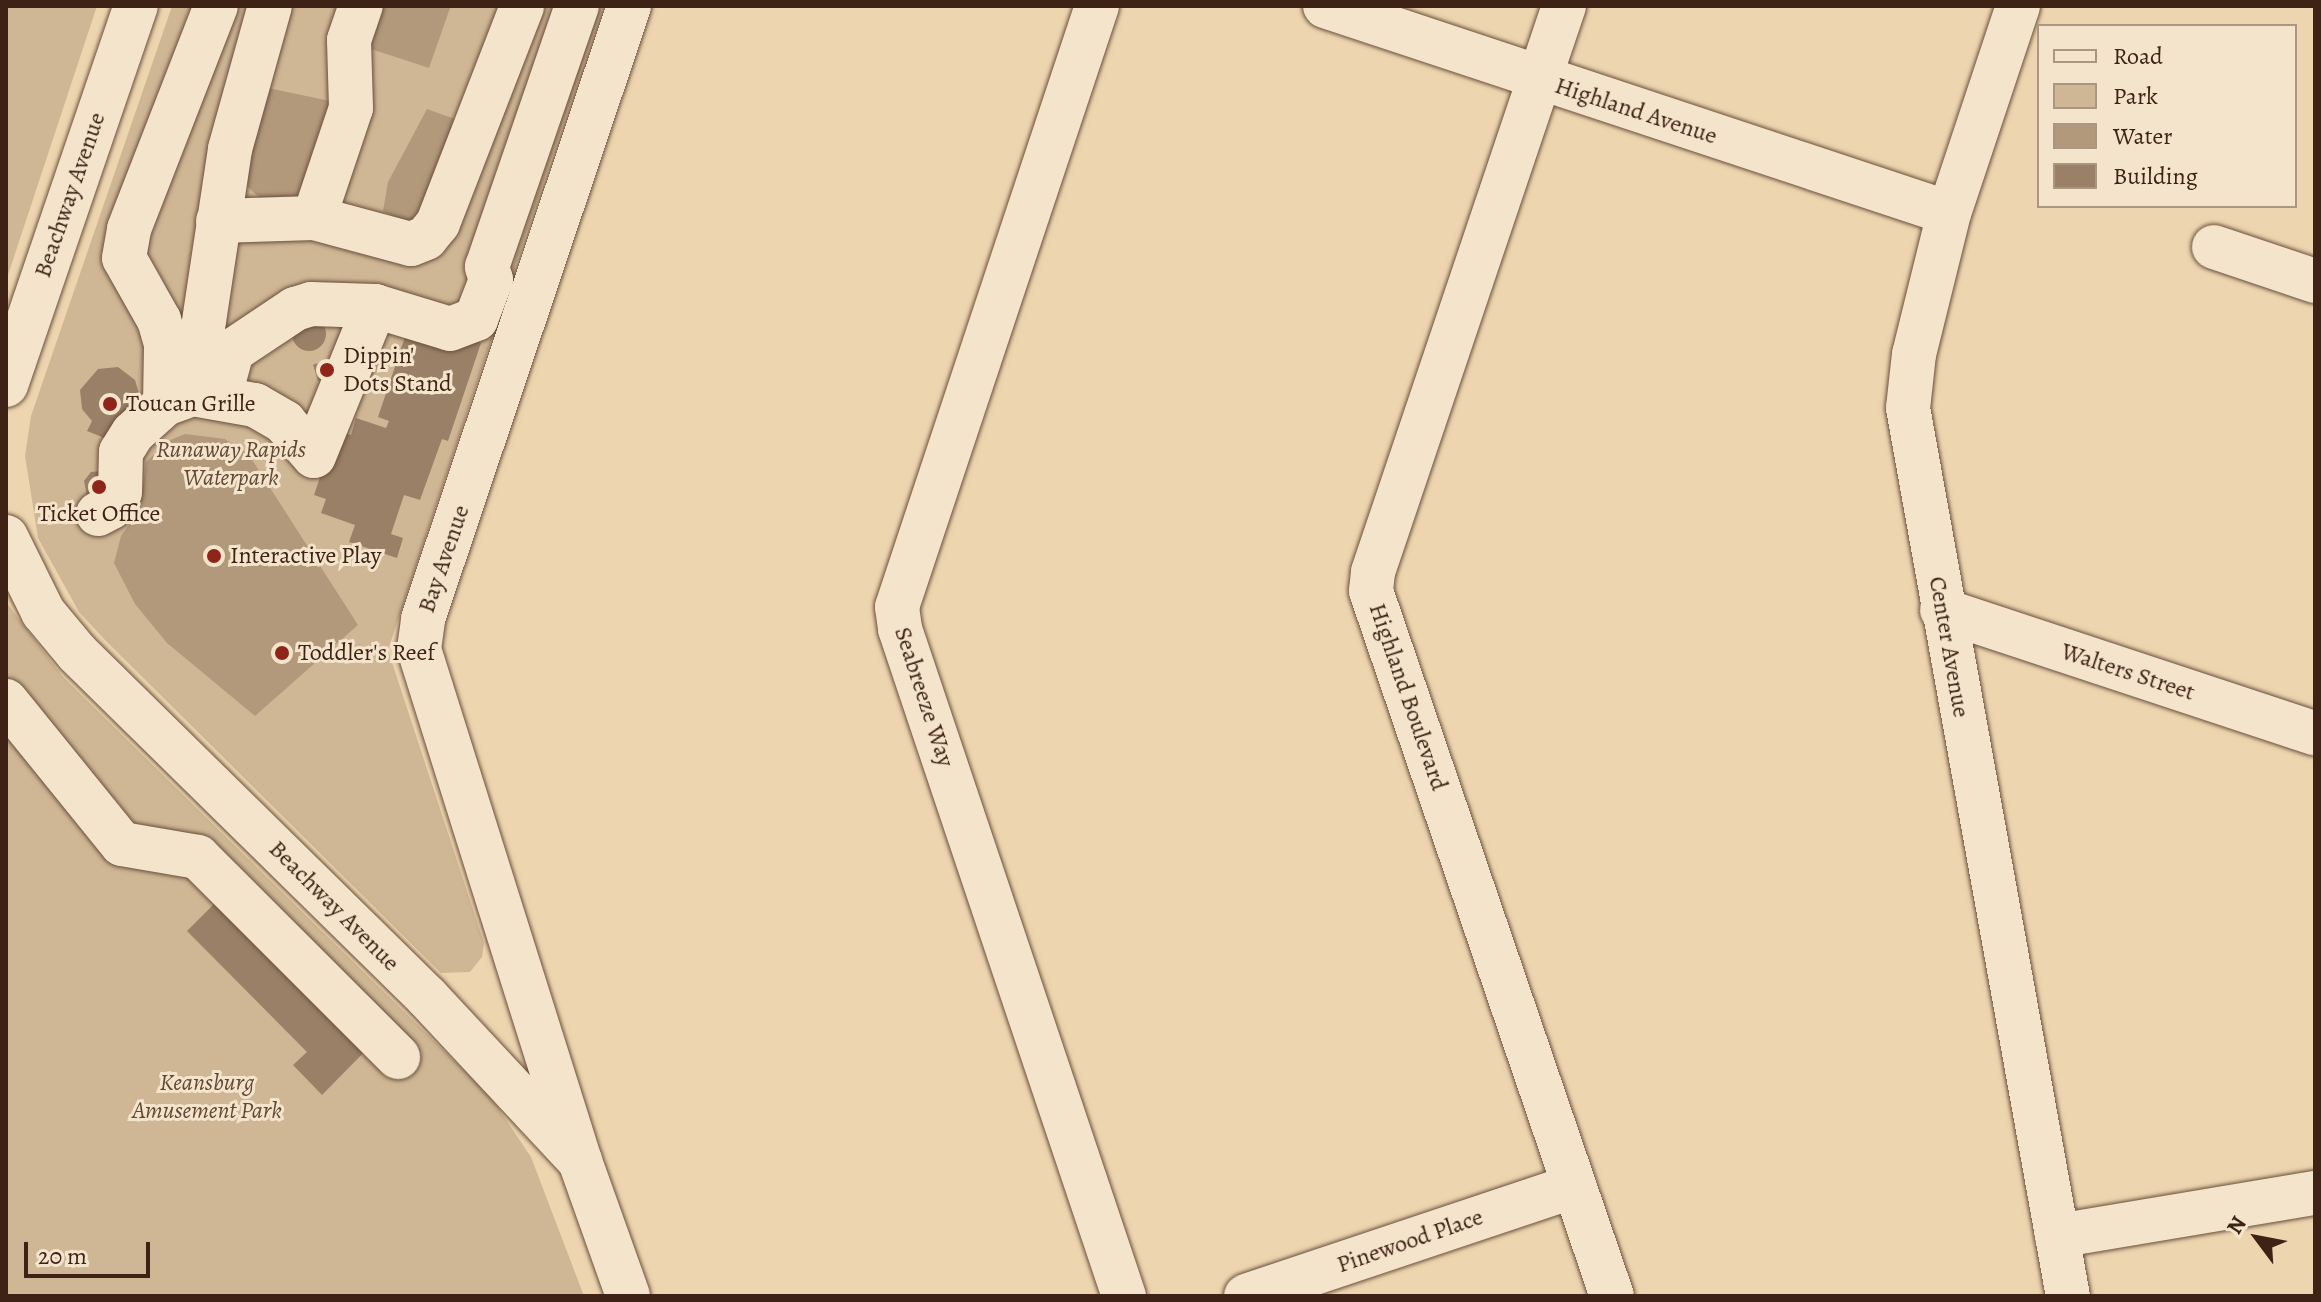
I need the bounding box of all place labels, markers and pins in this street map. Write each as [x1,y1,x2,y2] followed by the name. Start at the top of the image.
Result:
[343,342,452,398] place label: Dippin' Dots Stand
[318,361,336,379] marker: Dippin' Dots Stand
[126,390,256,418] place label: Toucan Grille
[101,395,119,413] marker: Toucan Grille
[90,478,108,496] marker: Ticket Office
[38,500,160,528] place label: Ticket Office
[230,542,382,570] place label: Interactive Play
[205,547,223,565] marker: Interactive Play
[298,639,435,667] place label: Toddler's Reef
[273,644,291,662] marker: Toddler's Reef

